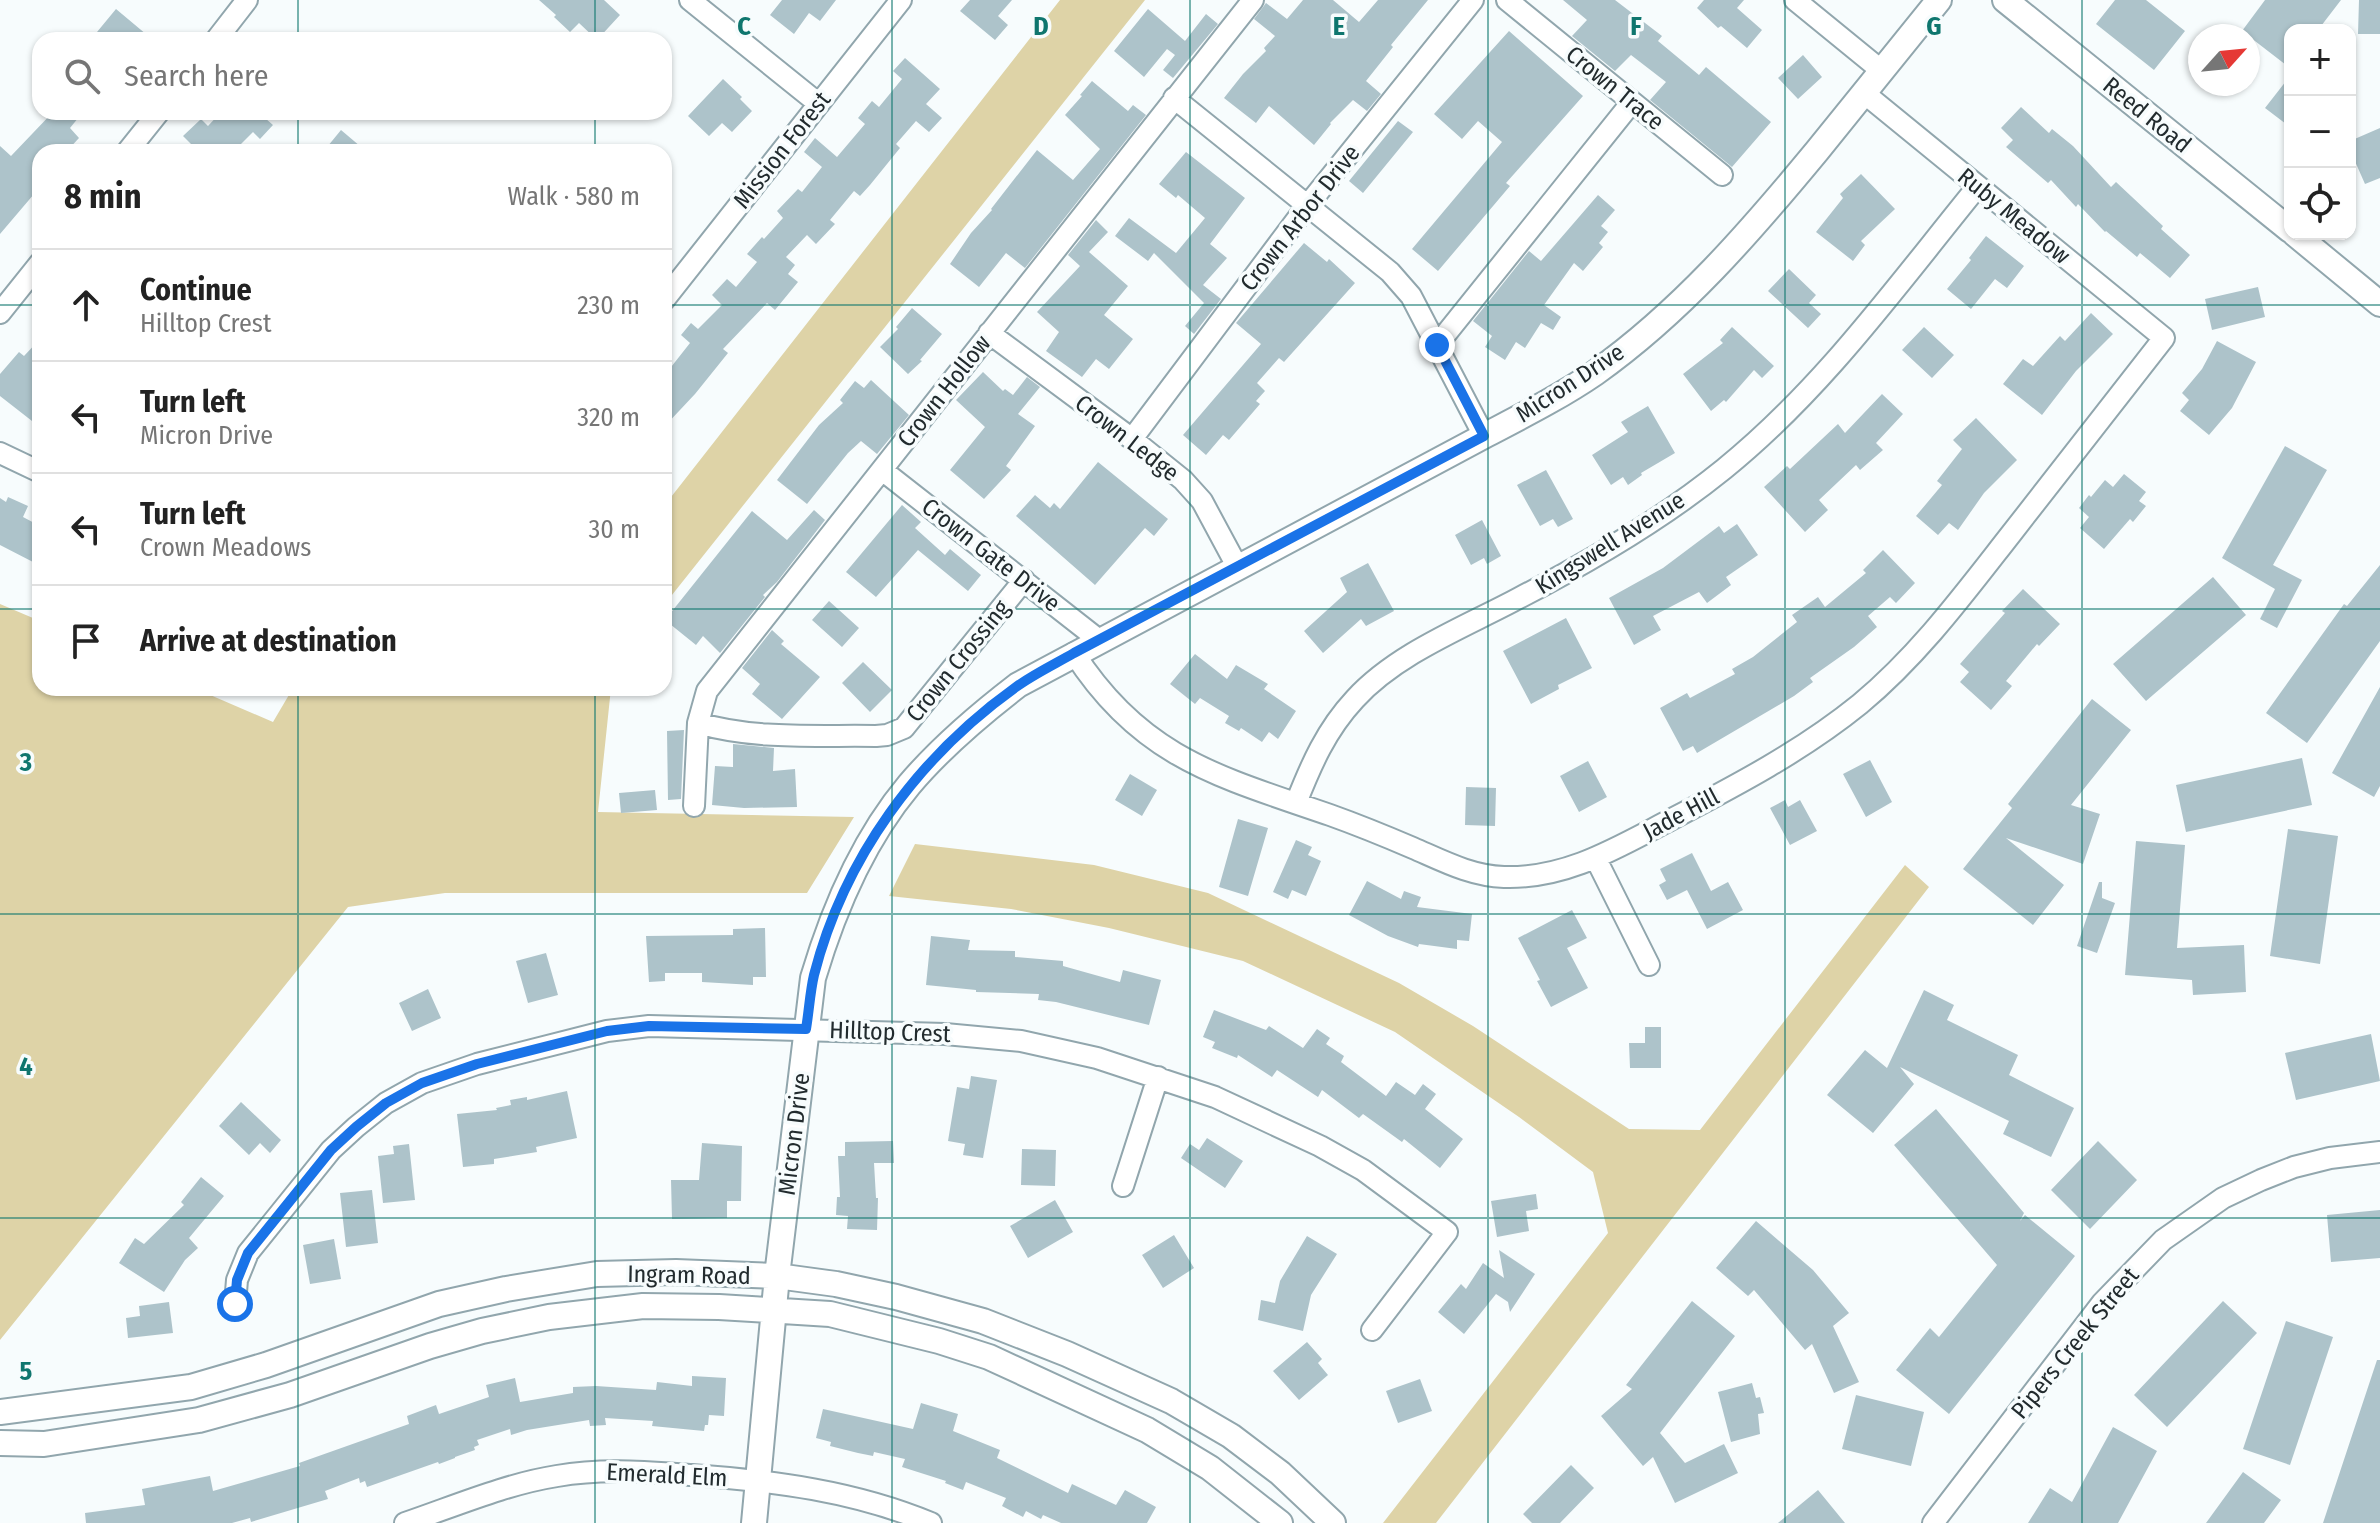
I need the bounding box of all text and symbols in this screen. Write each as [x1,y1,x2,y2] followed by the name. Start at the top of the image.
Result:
[737,11,751,42] text: C
[1033,11,1049,42] text: D
[1333,11,1345,42] text: E
[1630,11,1642,42] text: F
[1926,11,1942,42] text: G
[2188,24,2260,96] north arrow
[2284,24,2356,240] map controls
[2284,24,2356,96] button: +
[32,32,672,120] search box
[1560,40,1670,136] street label: Crown Trace
[60,54,104,98] icon: search
[124,58,269,94] text: Search here
[2098,71,2196,159] street label: Reed Road
[728,86,836,214] street label: Mission Forest
[2284,96,2356,168] button: −
[1234,139,1366,297] street label: Crown Arbor Drive
[1952,162,2076,270] street label: Ruby Meadow
[2284,168,2356,240] button: locate
[64,176,142,217] text: 8 min
[508,181,640,212] text: Walk · 580 m
[140,272,252,308] text: Continue
[64,283,108,327] icon: ahead
[577,290,640,321] text: 230 m
[140,308,271,339] text: Hilltop Crest
[1419,327,1455,363] route end
[892,329,997,453] street label: Crown Hollow
[1511,338,1629,428] street label: Micron Drive
[140,384,246,420] text: Turn left
[1070,389,1184,487] street label: Crown Ledge
[64,395,108,439] icon: left
[577,402,640,433] text: 320 m
[140,420,273,451] text: Micron Drive
[1530,486,1690,600] street label: Kingswell Avenue
[916,492,1066,618] street label: Crown Gate Drive
[140,496,246,532] text: Turn left
[64,507,108,551] icon: left
[589,514,640,545] text: 30 m
[140,532,311,563] text: Crown Meadows
[900,594,1016,728] street label: Crown Crossing
[64,619,108,663] icon: arrive
[140,623,397,659] text: Arrive at destination
[19,747,32,778] text: 3
[1638,782,1724,846] street label: Jade Hill
[829,1016,951,1048] street label: Hilltop Crest
[19,1051,33,1082] text: 4
[773,1071,815,1197] street label: Micron Drive
[627,1260,751,1290] street label: Ingram Road
[2006,1262,2145,1424] street label: Pipers Creek Street
[217,1286,253,1322] route start
[20,1356,33,1387] text: 5
[606,1458,728,1492] street label: Emerald Elm

